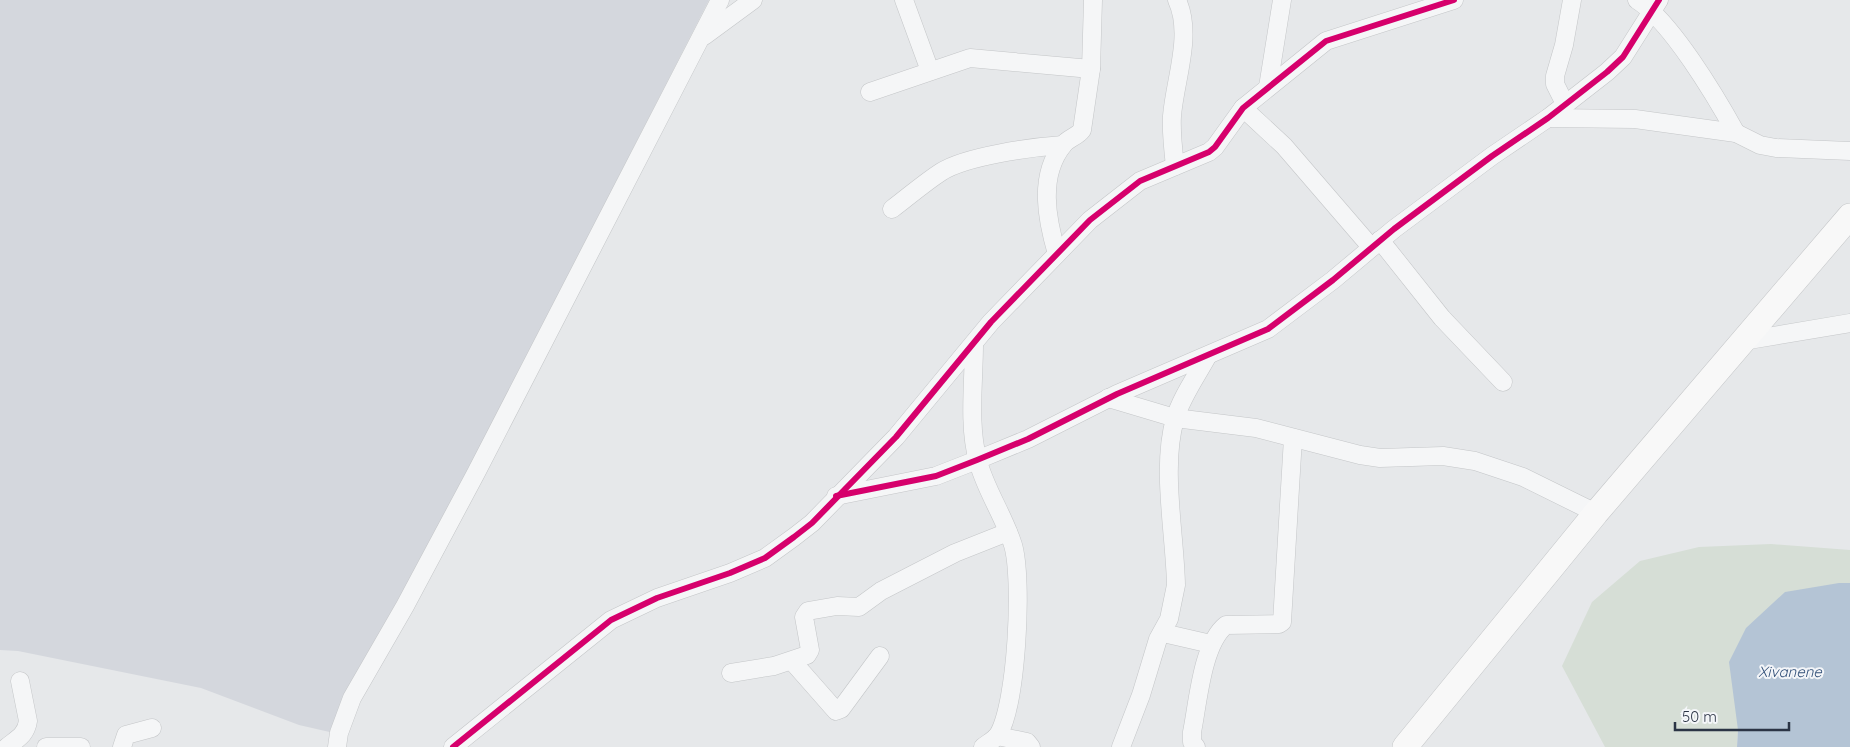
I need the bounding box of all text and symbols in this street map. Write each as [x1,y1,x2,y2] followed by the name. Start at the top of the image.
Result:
[1758,662,1822,681] water label: Xivanene
[1675,700,1789,732] scale bar
[1682,707,1717,726] text: 50 m

